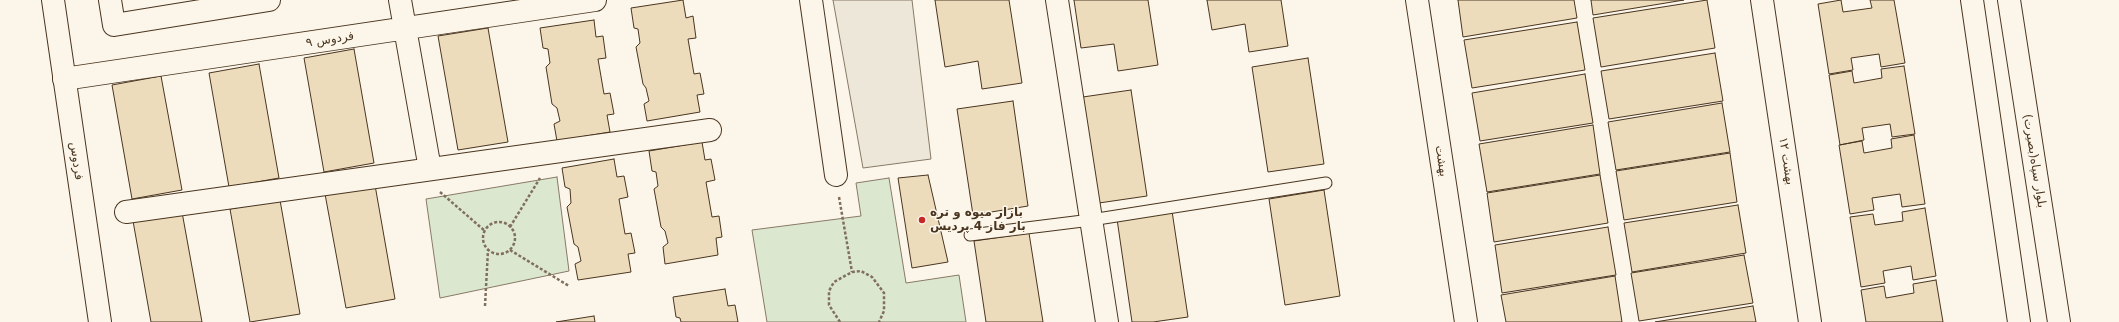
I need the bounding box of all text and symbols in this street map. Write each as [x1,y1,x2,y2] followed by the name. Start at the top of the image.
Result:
[305,29,355,51] street label: فردوس ۹
[2019,113,2049,209] street label: بلوار سپاه(بصیرت)
[1775,136,1797,186] street label: بهشت ۱۲
[66,141,86,181] street label: فردوس
[1431,144,1451,178] street label: بهشت
[930,206,1026,234] place label: بازار میوه و تره بار فاز 4 پردیس
[917,215,927,225] marker: بازار میوه و تره بار فاز 4 پردیس

